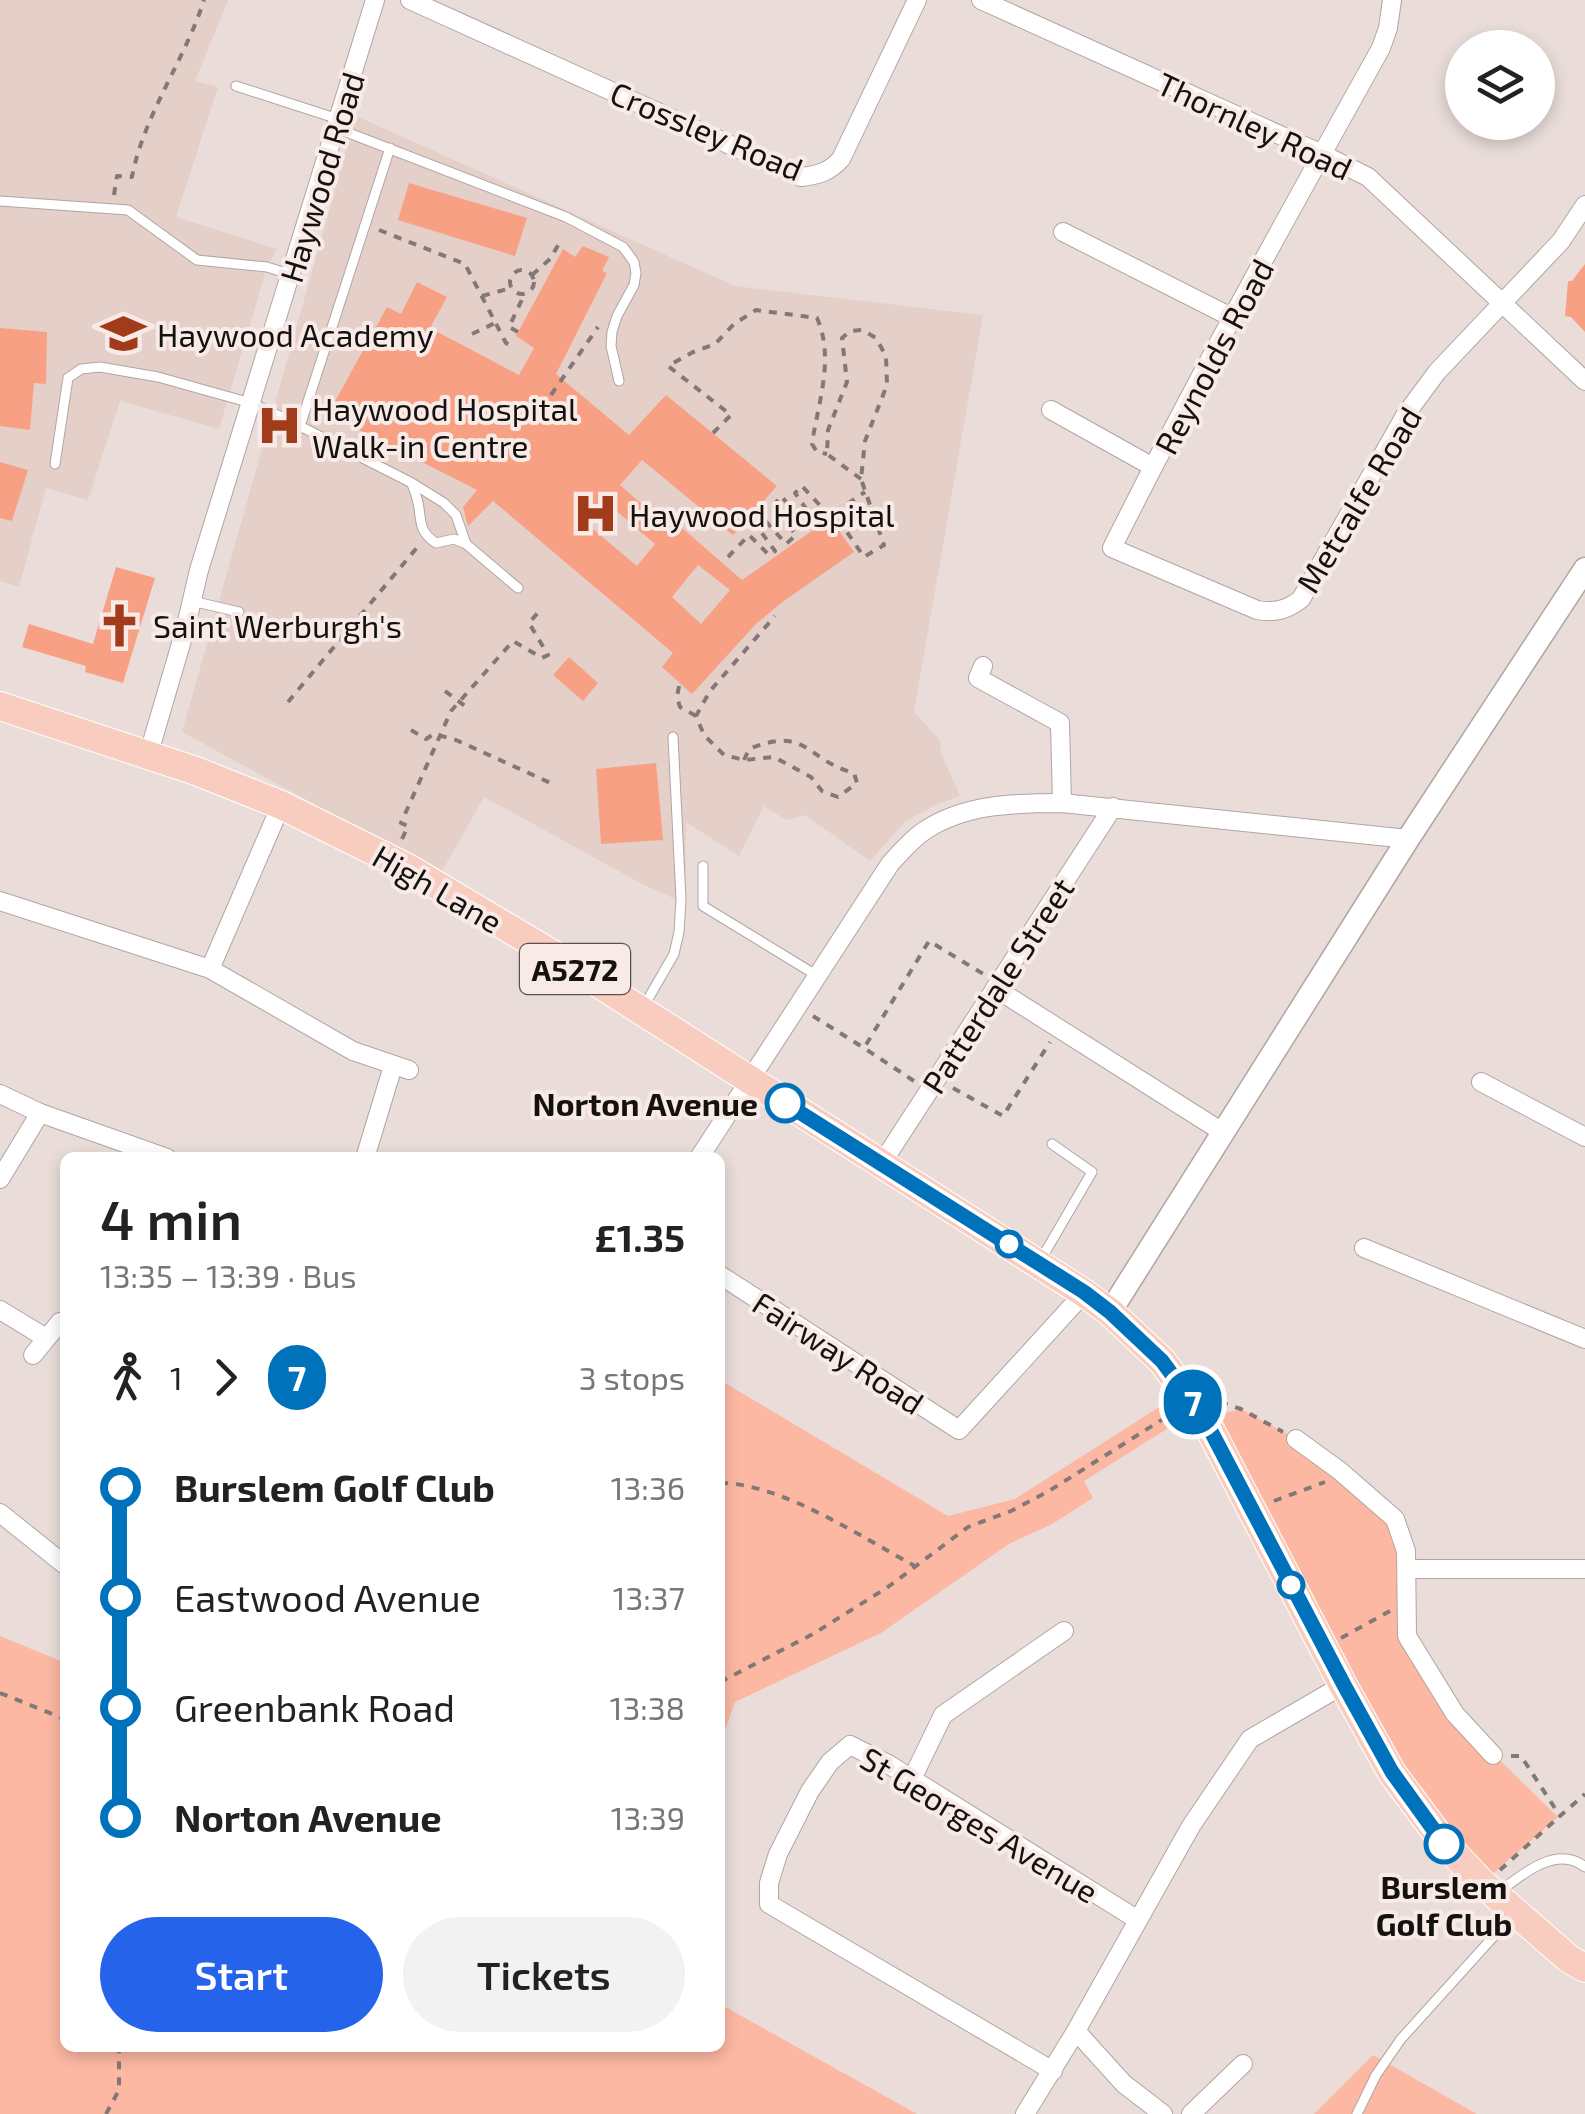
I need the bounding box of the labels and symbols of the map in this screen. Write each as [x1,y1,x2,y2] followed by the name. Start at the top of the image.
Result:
[1152,63,1358,187] street label: Thornley Road
[271,67,371,287] street label: Haywood Road
[605,72,809,188] street label: Crossley Road
[1146,252,1280,460] street label: Reynolds Road
[100,310,148,358] school or university icon: Haywood Academy
[157,315,434,353] place label: Haywood Academy
[312,389,578,464] place label: Haywood Hospital Walk-in Centre
[1288,399,1428,599] street label: Metcalfe Road
[255,402,303,450] hospital icon: Haywood Hospital Walk-in Centre
[572,490,620,538] hospital icon: Haywood Hospital
[629,495,895,533] place label: Haywood Hospital
[96,601,144,649] church icon: Saint Werburgh's
[153,606,402,644] place label: Saint Werburgh's
[367,836,509,940] street label: High Lane
[913,870,1081,1100] street label: Patterdale Street
[520,944,630,994] road number: A5272
[533,1084,758,1122] place label: Norton Avenue
[766,1084,804,1122] marker: Norton Avenue
[996,1231,1022,1257] unlabelled marker
[747,1283,931,1421] street label: Fairway Road
[1160,1370,1226,1434] line badge: 7
[1278,1572,1304,1598] unlabelled marker
[854,1738,1106,1910] street label: St Georges Avenue
[1425,1825,1463,1863] marker: Burslem Golf Club
[1376,1867,1512,1942] place label: Burslem Golf Club

